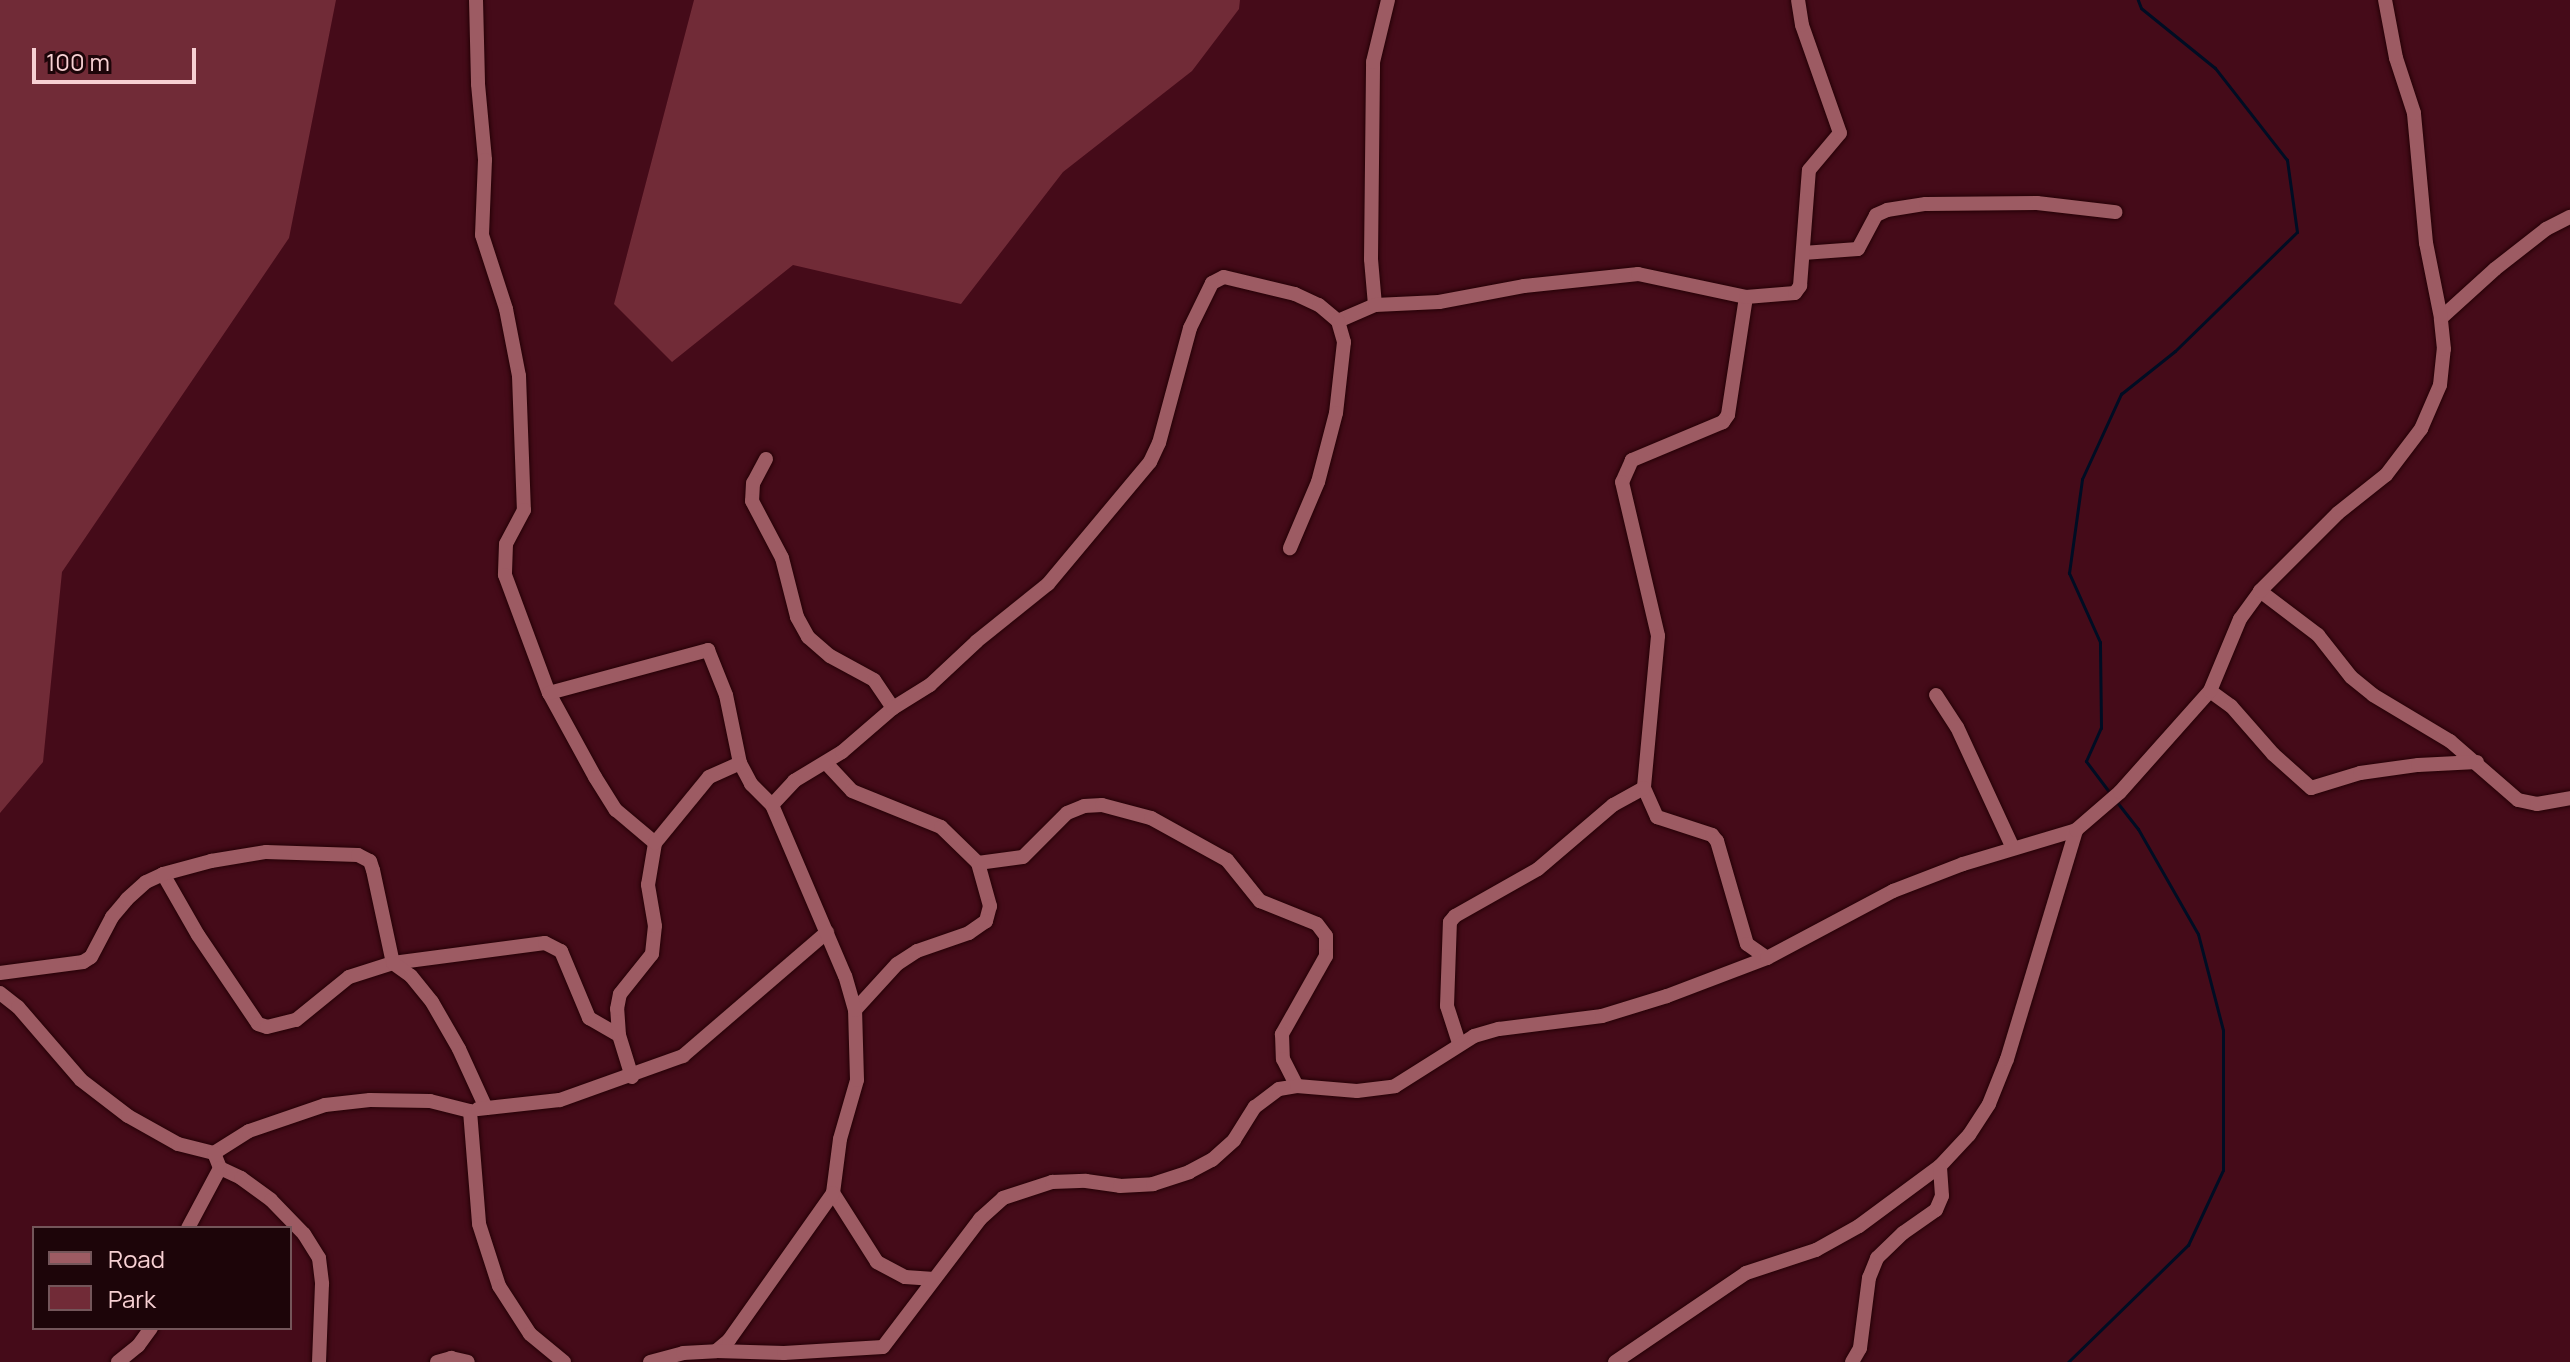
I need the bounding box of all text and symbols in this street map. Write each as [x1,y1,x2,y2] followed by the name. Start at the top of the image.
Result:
[36,32,200,82] scale bar
[46,45,110,78] text: 100 m
[32,1226,292,1330] legend
[108,1242,165,1275] text: Road
[108,1282,156,1315] text: Park

